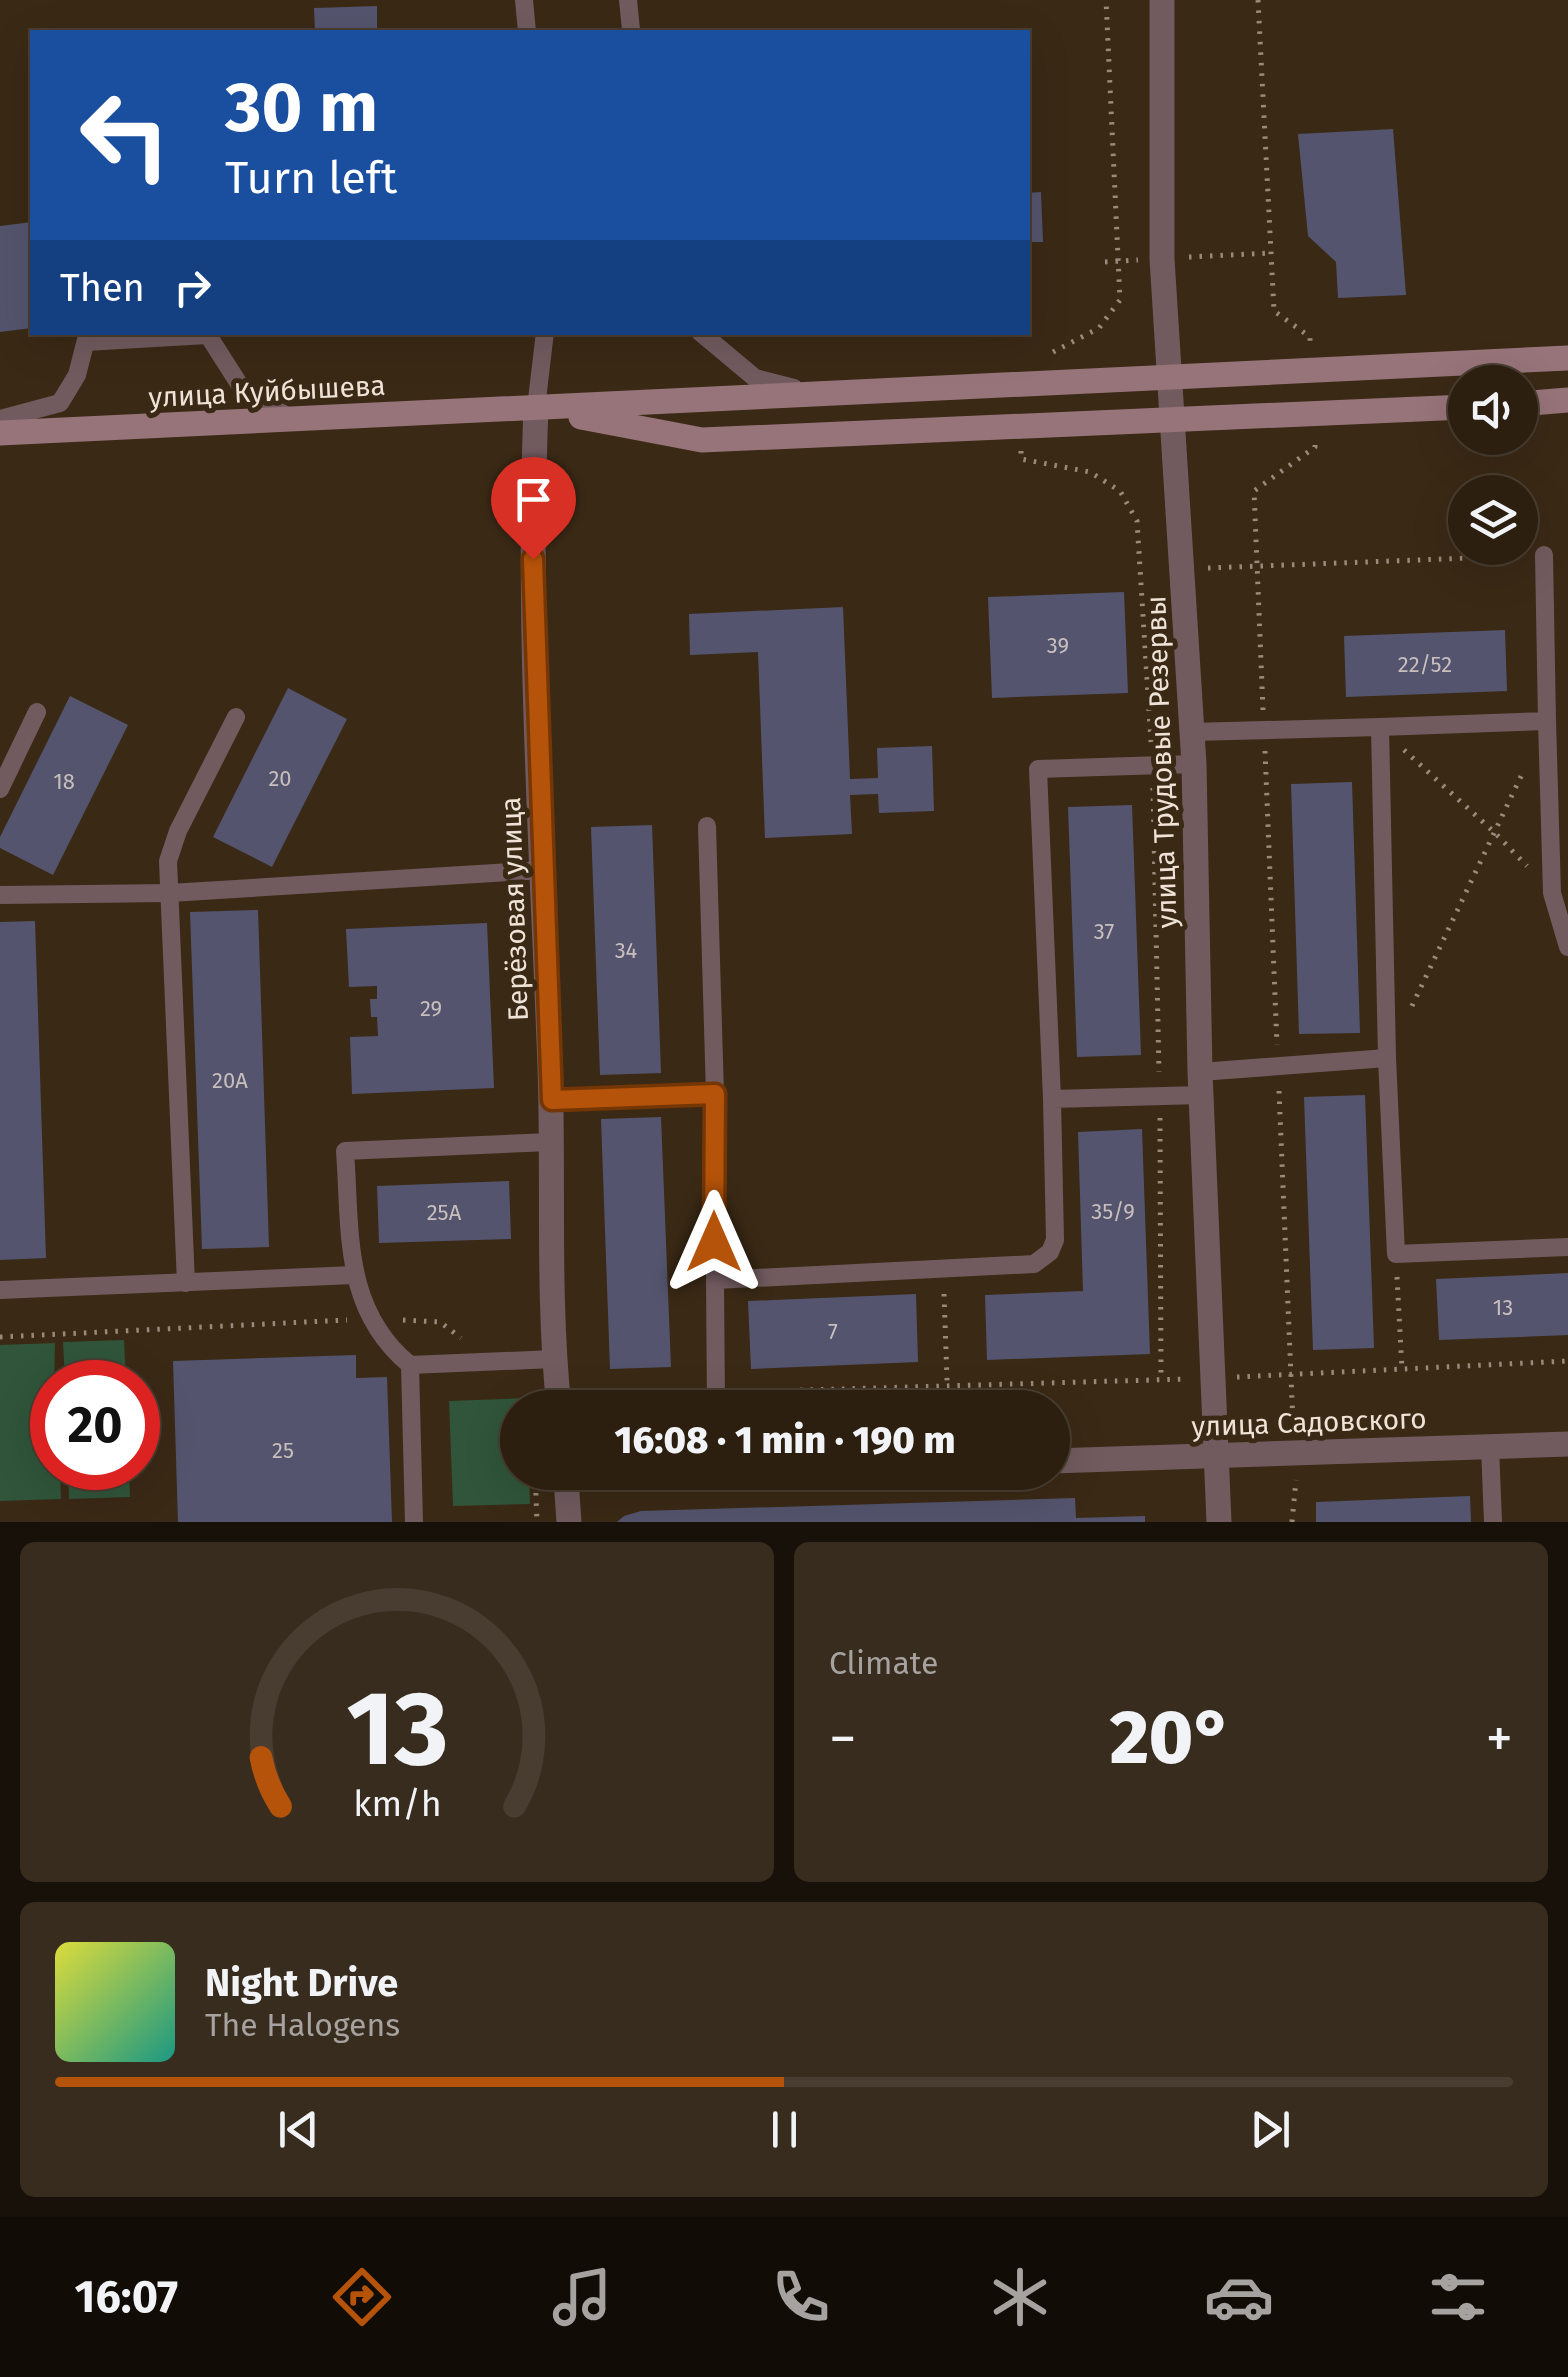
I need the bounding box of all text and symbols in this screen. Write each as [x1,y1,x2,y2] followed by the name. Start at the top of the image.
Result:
[225,66,378,150] text: 30 m
[60,70,190,200] icon: left
[225,151,397,205] text: Turn left
[165,260,220,315] icon: right
[60,265,145,311] text: Then
[1448,365,1538,565] map controls
[1448,365,1538,455] button: sound
[148,369,386,414] street label: улица Куйбышева
[491,457,576,560] pin
[506,472,561,527] icon: arrive
[1448,475,1538,565] button: layers
[1139,595,1184,929] street label: улица Трудовые Резервы
[1047,632,1069,659] house number: 39
[1398,651,1452,678] house number: 22/52
[268,765,292,792] house number: 20
[53,768,75,795] house number: 18
[494,796,535,1022] street label: Берёзовая улица
[1094,918,1115,945] house number: 37
[615,937,638,964] house number: 34
[420,995,442,1022] house number: 29
[212,1067,248,1094] house number: 20А
[662,1190,766,1294] position arrow
[1091,1198,1135,1225] house number: 35/9
[427,1199,462,1226] house number: 25А
[1493,1294,1513,1321] house number: 13
[828,1318,838,1345] house number: 7
[30,1360,160,1490] speed limit sign: 20
[1191,1402,1427,1443] street label: улица Садовского
[615,1417,955,1463] text: 16:08 · 1 min · 190 m
[272,1437,294,1464] house number: 25
[829,1644,938,1682] text: Climate
[346,1667,448,1792] text: 13
[1110,1693,1232,1783] text: 20°
[829,1706,857,1772] text: −
[1486,1706,1513,1772] text: +
[353,1783,441,1825] text: km/h
[205,1960,398,2006] text: Night Drive
[205,2006,400,2044] text: The Halogens
[271,2102,326,2157] icon: previous
[757,2102,812,2157] icon: pause
[1243,2102,1298,2157] icon: next
[327,2262,397,2332] icon: directions
[547,2262,617,2332] icon: music
[766,2262,836,2332] icon: phone
[985,2262,1055,2332] icon: climate
[1204,2262,1274,2332] icon: car
[1423,2262,1493,2332] icon: filters
[75,2270,178,2324] text: 16:07

